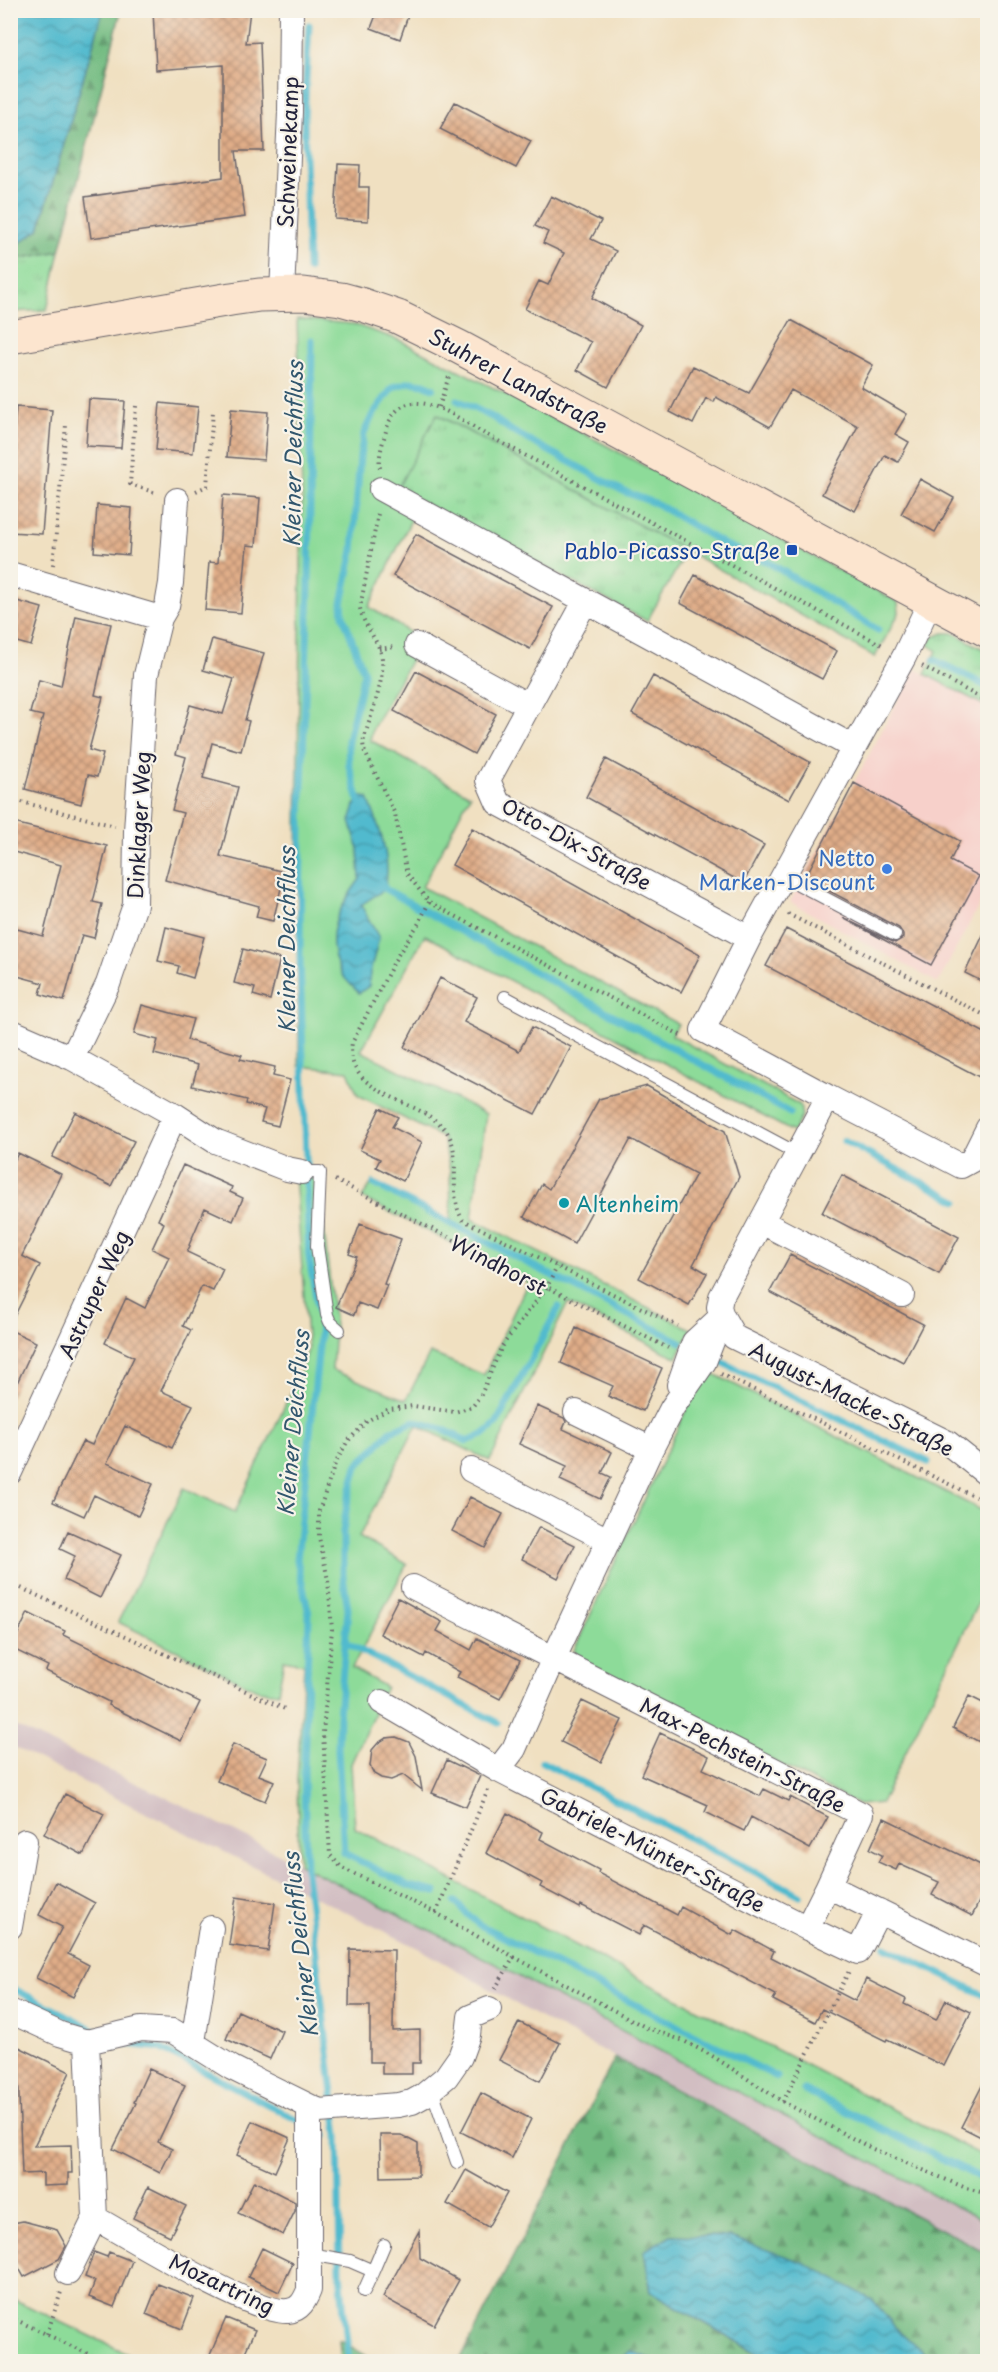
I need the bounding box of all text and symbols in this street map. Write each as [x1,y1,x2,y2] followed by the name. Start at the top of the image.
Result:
[268,76,306,228] street label: Schweinekamp
[424,319,614,441] street label: Stuhrer Landstraße
[274,359,310,547] water label: Kleiner Deichfluss
[564,534,780,566] place label: Pablo-Picasso-Straße
[785,543,799,557] marker: Pablo-Picasso-Straße
[118,750,158,900] street label: Dinklager Weg
[496,789,658,897] street label: Otto-Dix-Straße
[699,841,875,897] place label: Netto Marken-Discount
[269,845,302,1033] water label: Kleiner Deichfluss
[880,862,894,876] marker: Netto Marken-Discount
[576,1187,679,1219] place label: Altenheim
[557,1196,571,1210] marker: Altenheim
[49,1224,137,1364] street label: Astruper Weg
[445,1226,553,1302] street label: Windhorst
[267,1327,317,1517] water label: Kleiner Deichfluss
[744,1332,960,1464] street label: August-Macke-Straße
[635,1688,851,1820] street label: Max-Pechstein-Straße
[535,1778,771,1920] street label: Gabriele-Münter-Straße
[273,1849,325,2039] water label: Kleiner Deichfluss
[164,2245,280,2321] street label: Mozartring

